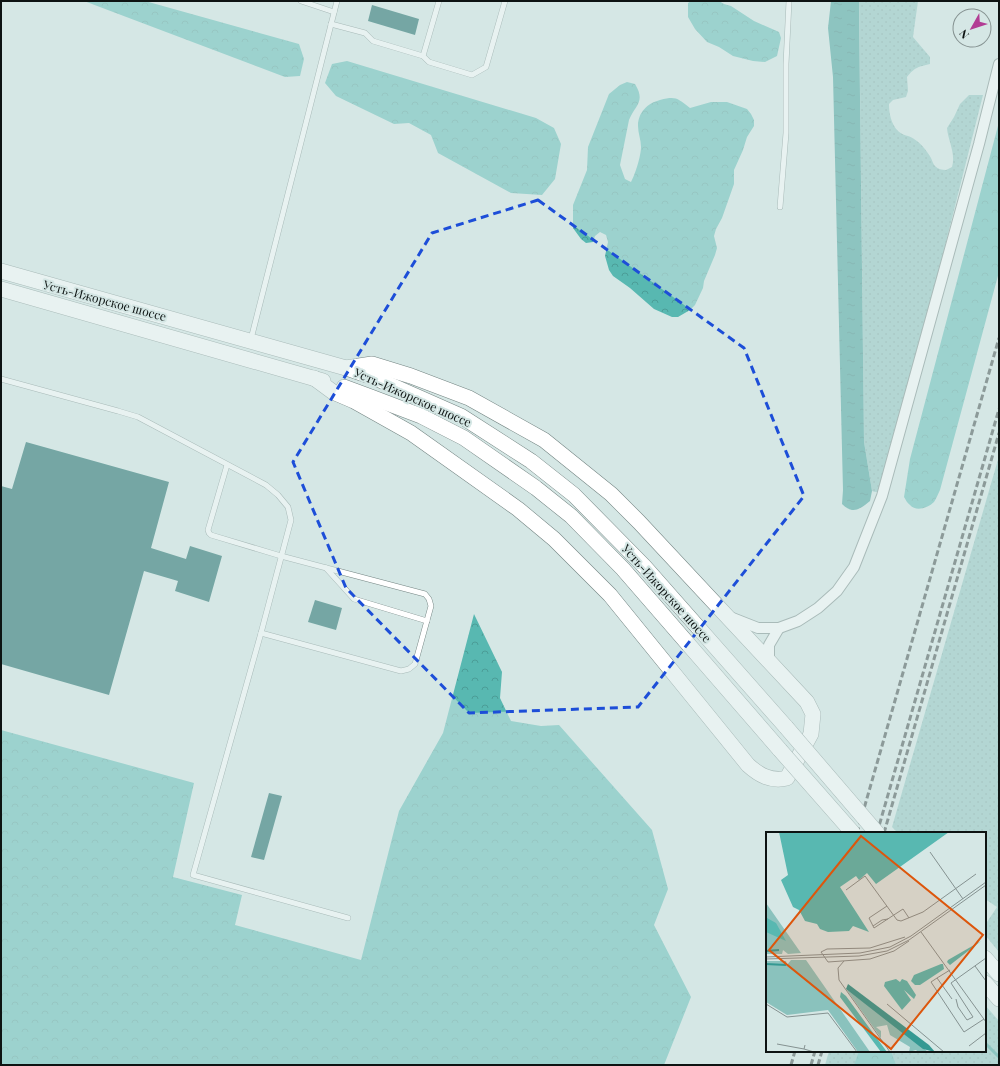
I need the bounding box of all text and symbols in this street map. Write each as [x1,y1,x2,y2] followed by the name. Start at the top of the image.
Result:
[952,8,992,48] north arrow
[955,27,972,42] text: N
[41,276,168,324] street label: Усть-Ижорское шоссе
[351,364,474,430] street label: Усть-Ижорское шоссе
[618,540,715,645] street label: Усть-Ижорское шоссе
[766,832,986,1052] inset map

